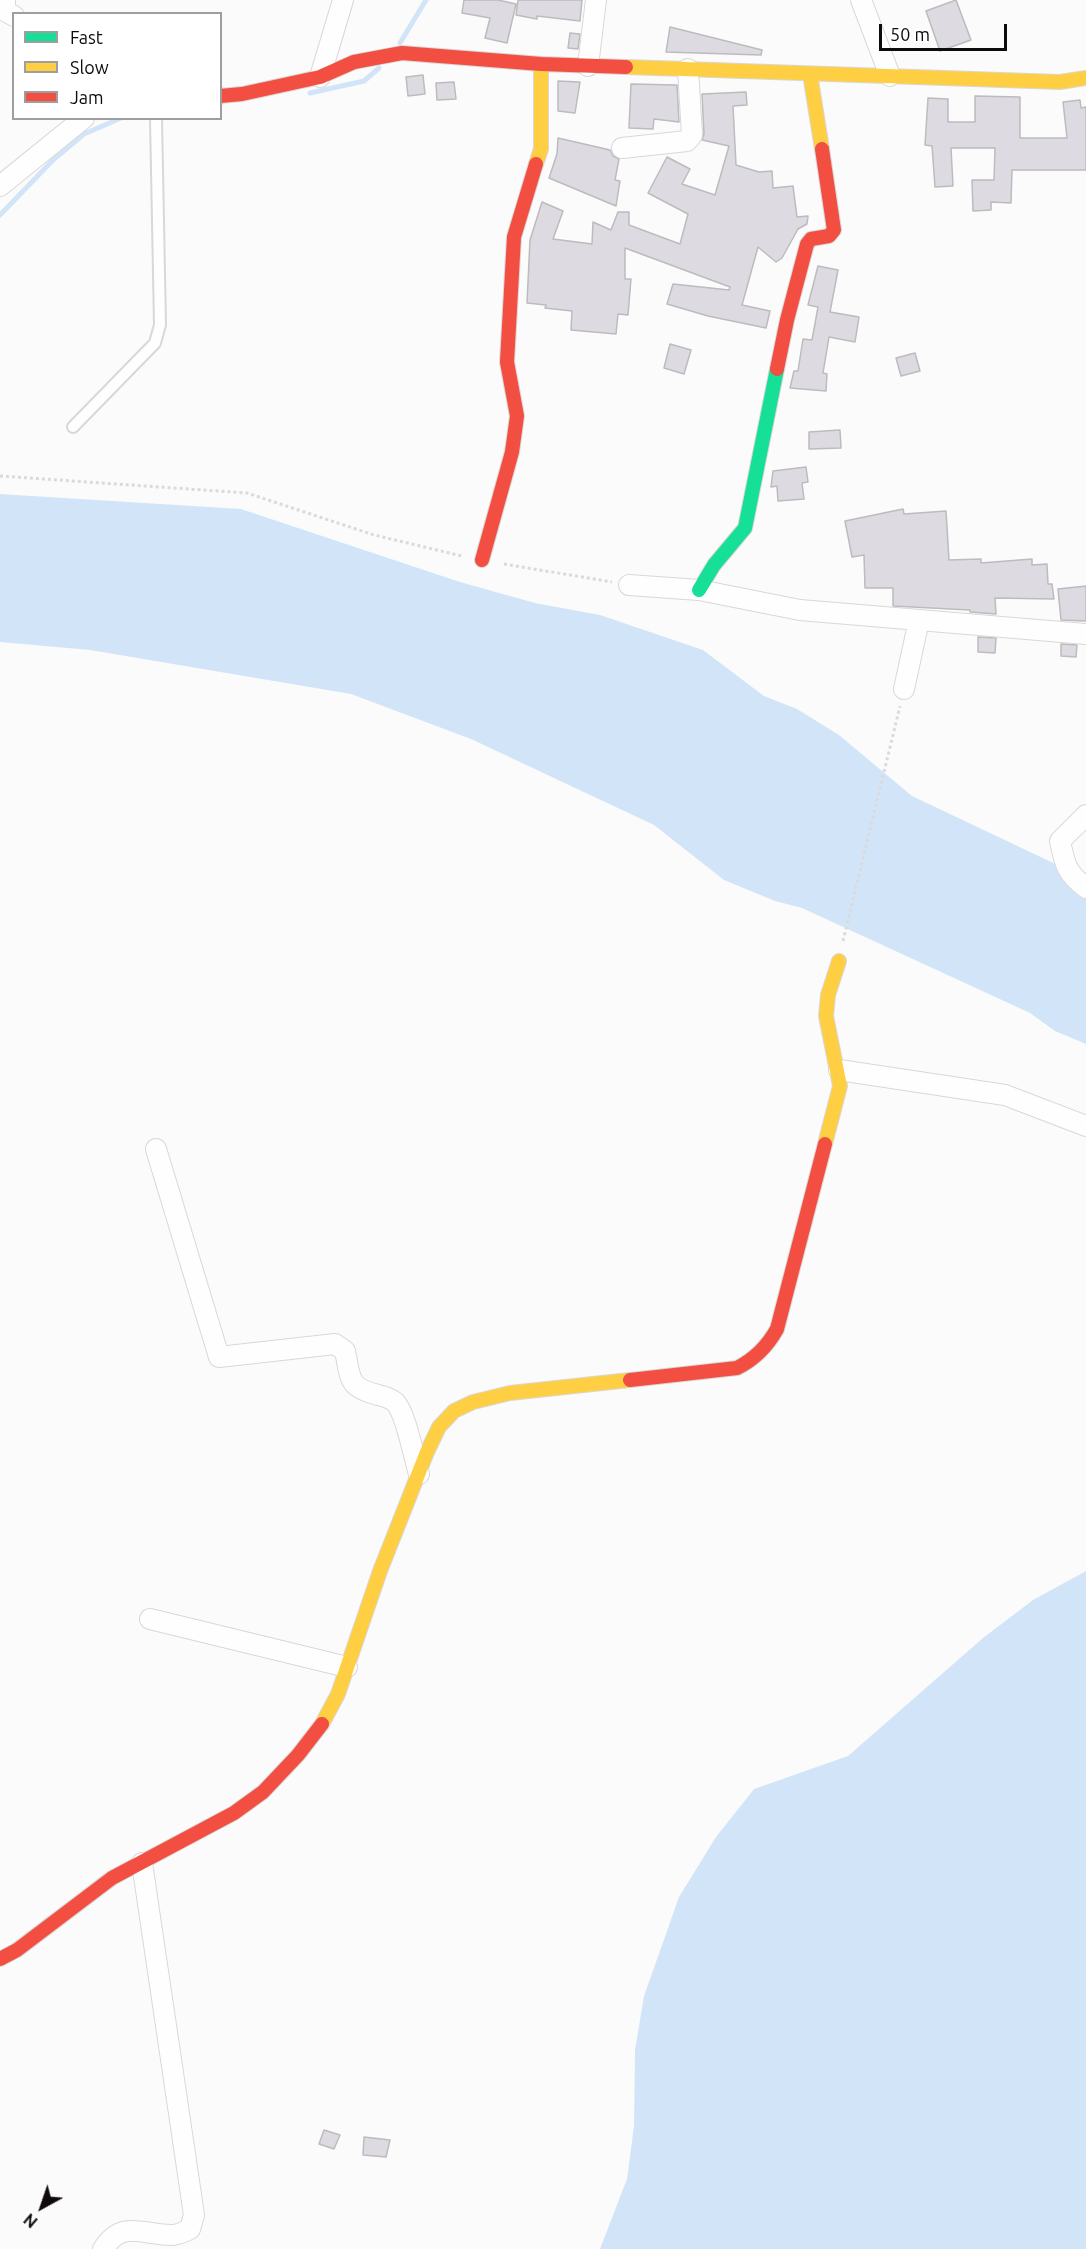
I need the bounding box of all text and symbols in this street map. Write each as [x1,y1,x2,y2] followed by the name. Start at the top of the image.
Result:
[12,12,222,120] legend
[882,12,1010,50] scale bar
[890,24,930,44] text: 50 m
[70,27,103,47] text: Fast
[70,57,109,77] text: Slow
[70,87,104,107] text: Jam
[12,2177,72,2237] north arrow
[20,2210,41,2232] text: N

